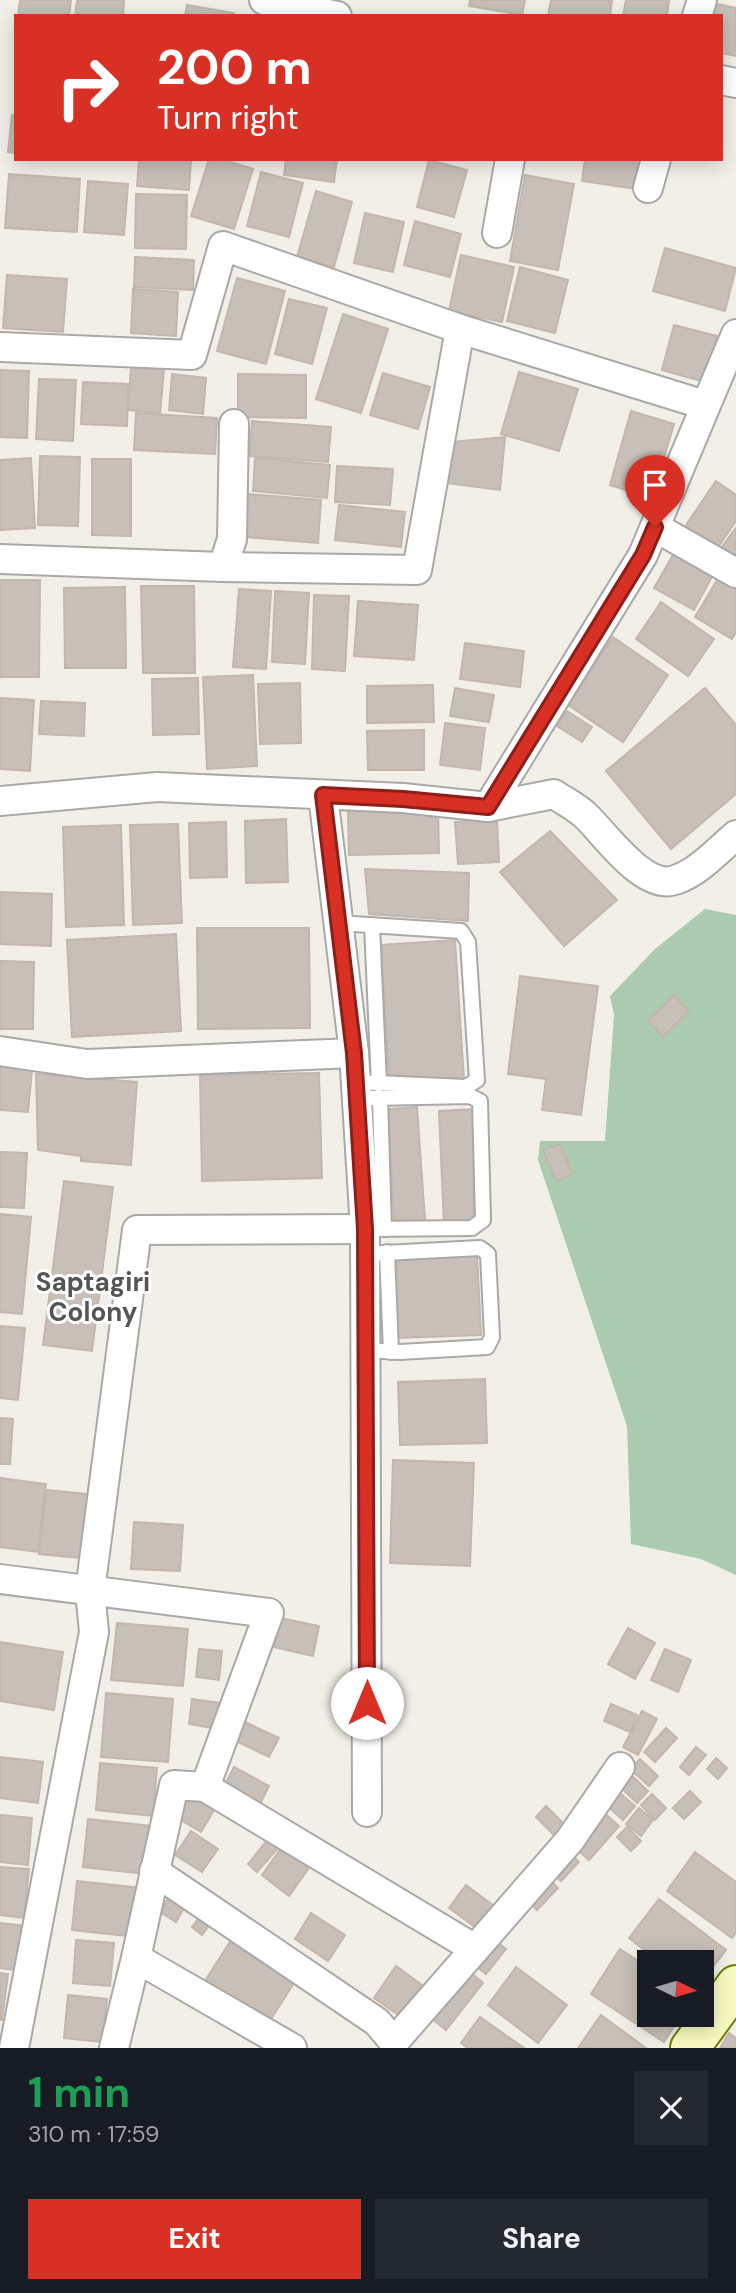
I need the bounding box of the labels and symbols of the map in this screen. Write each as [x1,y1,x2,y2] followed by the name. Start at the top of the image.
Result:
[625,455,685,527] pin
[36,1265,150,1329] district label: Saptagiri Colony
[330,1666,404,1740] position arrow
[637,1950,714,2026] north arrow

